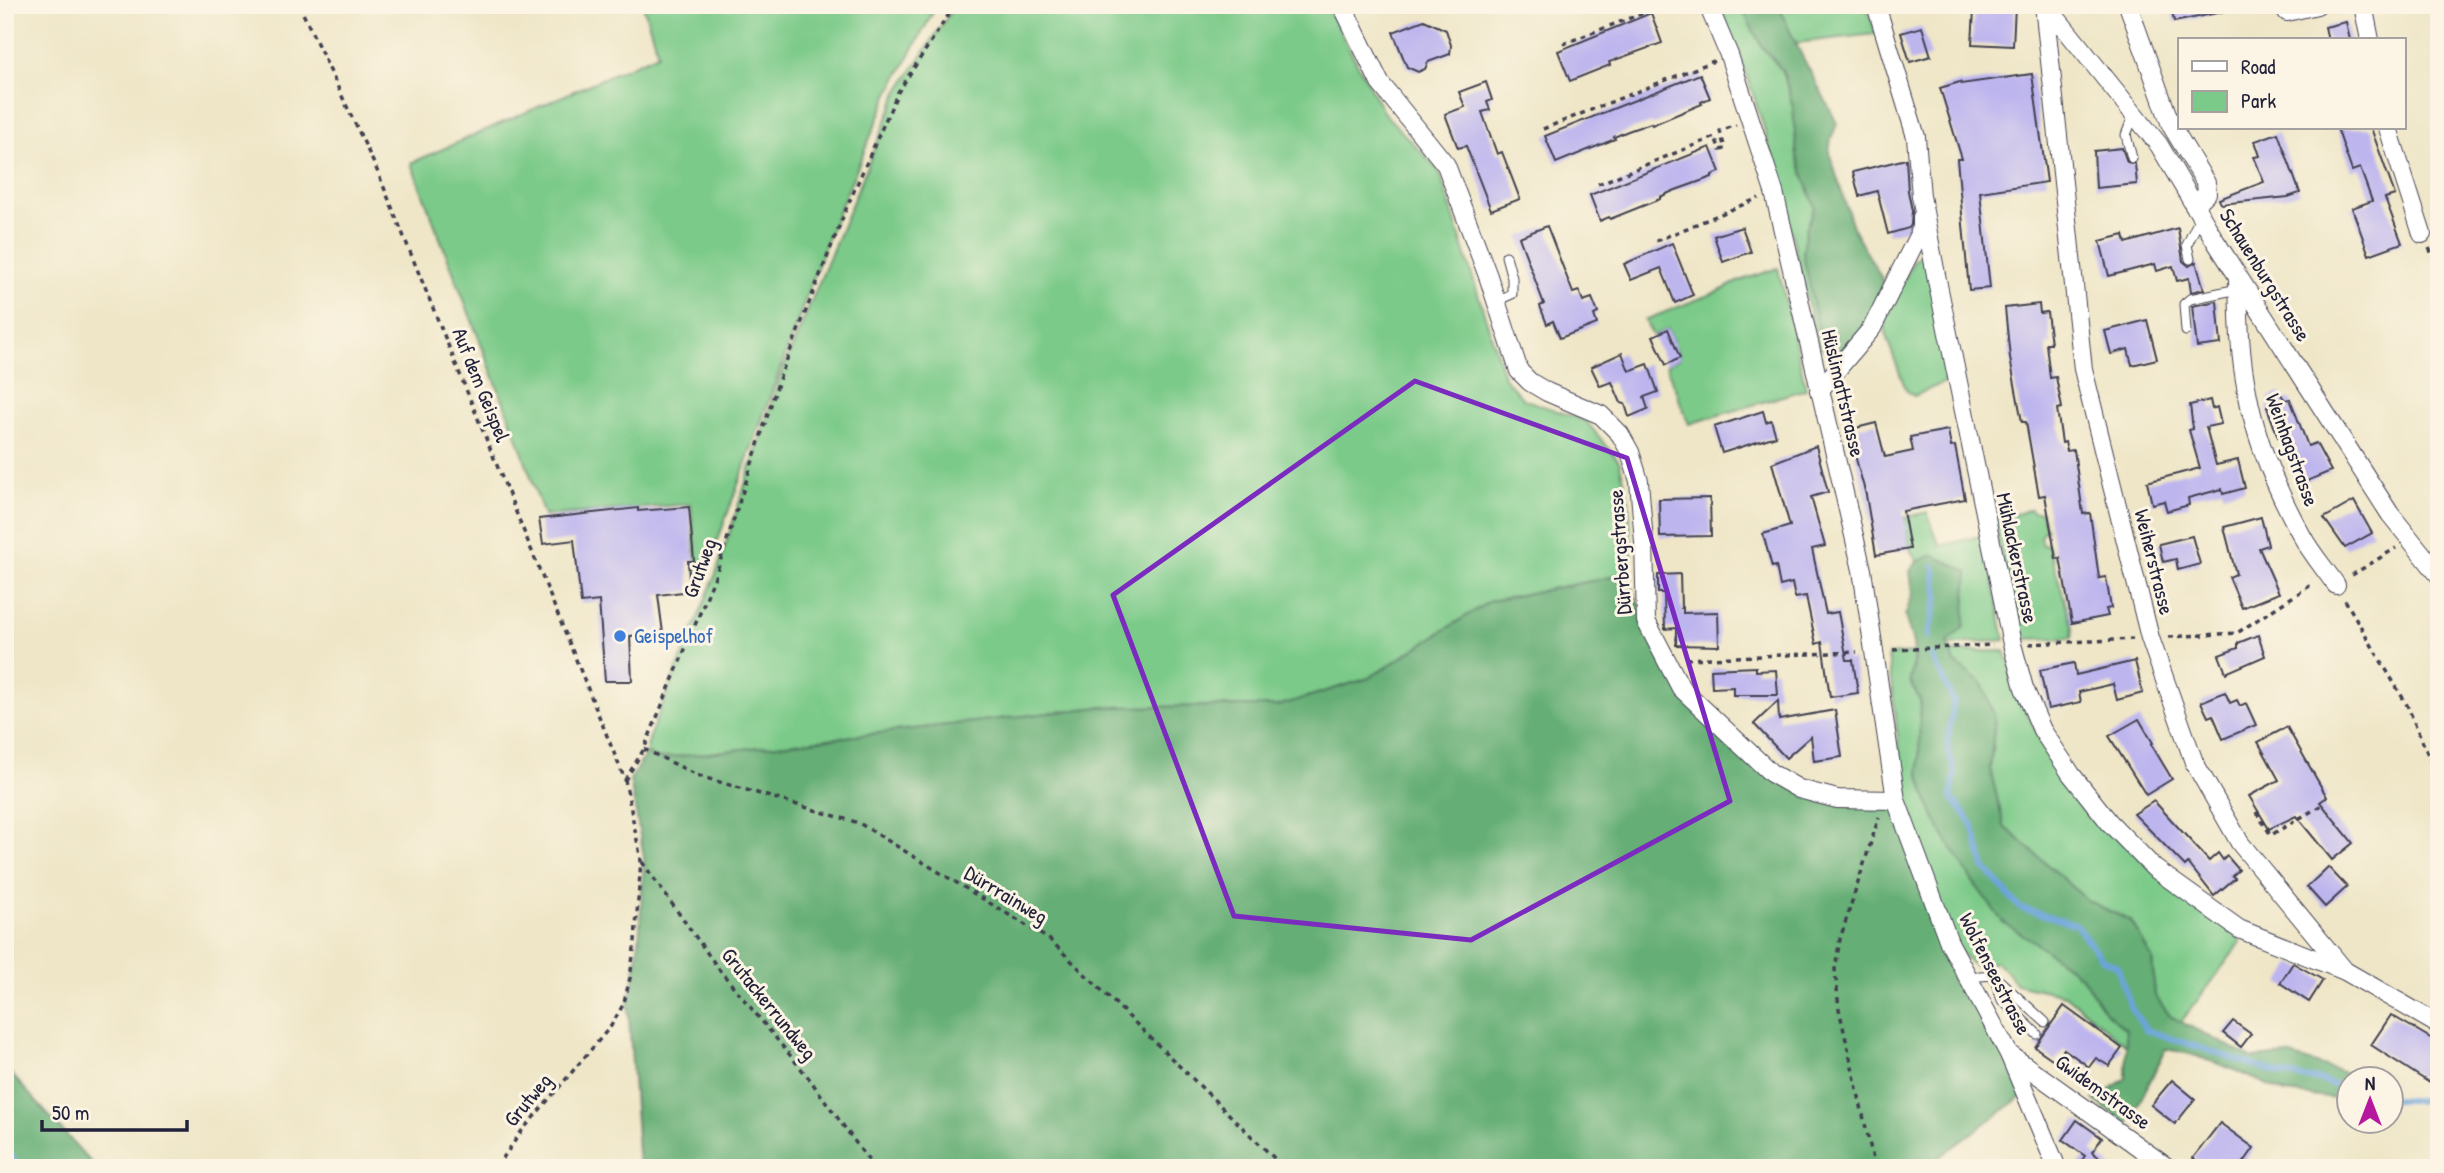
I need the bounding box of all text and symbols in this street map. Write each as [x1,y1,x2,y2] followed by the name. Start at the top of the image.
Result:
[2178,38,2406,130] legend
[2241,52,2275,81] text: Road
[2241,86,2276,115] text: Park
[2213,203,2318,347] street label: Schauenburgstrasse
[445,323,518,447] street label: Auf dem Geispel
[1815,326,1872,459] street label: Hüslimattstrasse
[2259,389,2326,510] street label: Weinhagstrasse
[1601,489,1638,615] street label: Dürrbergstrasse
[1989,490,2045,626] street label: Mühlackerstrasse
[2127,506,2182,618] street label: Weiherstrasse
[675,534,724,602] street label: Grutweg
[634,621,713,650] place label: Geispelhof
[612,628,628,644] marker: Geispelhof
[959,858,1053,931] street label: Dürrrainweg
[1952,908,2039,1040] street label: Wolfenseestrasse
[715,941,824,1066] street label: Grutackerrundweg
[2050,1047,2157,1136] street label: Gwidemstrasse
[2336,1064,2406,1134] north arrow
[497,1067,558,1132] street label: Grutweg
[2365,1070,2375,1096] text: N
[42,1089,187,1133] scale bar
[52,1098,89,1127] text: 50 m

